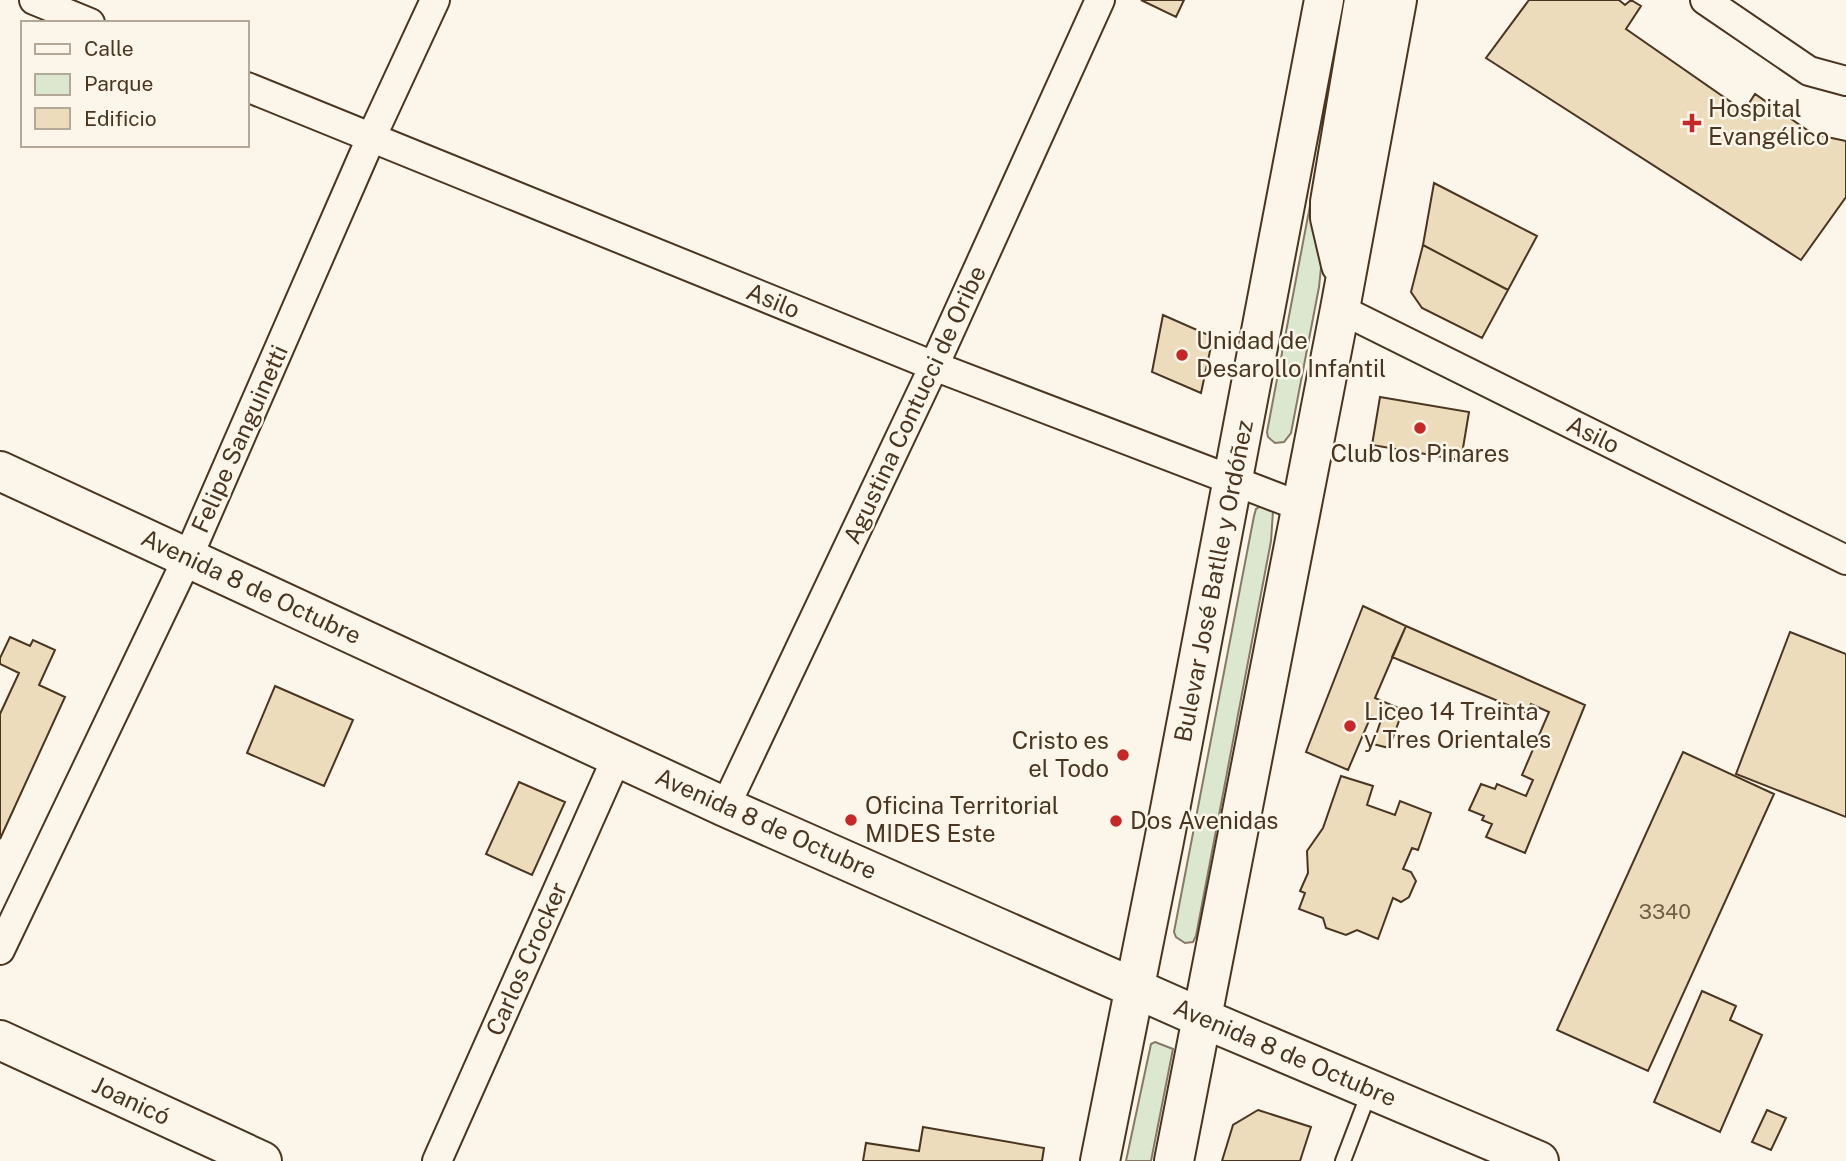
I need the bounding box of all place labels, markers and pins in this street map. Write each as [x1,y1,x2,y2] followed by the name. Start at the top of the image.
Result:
[1708,94,1829,150] place label: Hospital Evangélico
[1682,113,1702,133] marker: Hospital Evangélico
[1196,326,1386,382] place label: Unidad de Desarollo Infantil
[1174,347,1190,363] marker: Unidad de Desarollo Infantil
[1412,420,1428,436] marker: Club los Pinares
[1331,439,1509,467] place label: Club los Pinares
[1364,697,1551,753] place label: Liceo 14 Treinta y Tres Orientales
[1342,718,1358,734] marker: Liceo 14 Treinta y Tres Orientales
[1012,726,1109,782] place label: Cristo es el Todo
[1115,747,1131,763] marker: Cristo es el Todo
[865,791,1059,847] place label: Oficina Territorial MIDES Este
[1130,806,1279,834] place label: Dos Avenidas
[843,812,859,828] marker: Oficina Territorial MIDES Este
[1108,813,1124,829] marker: Dos Avenidas

